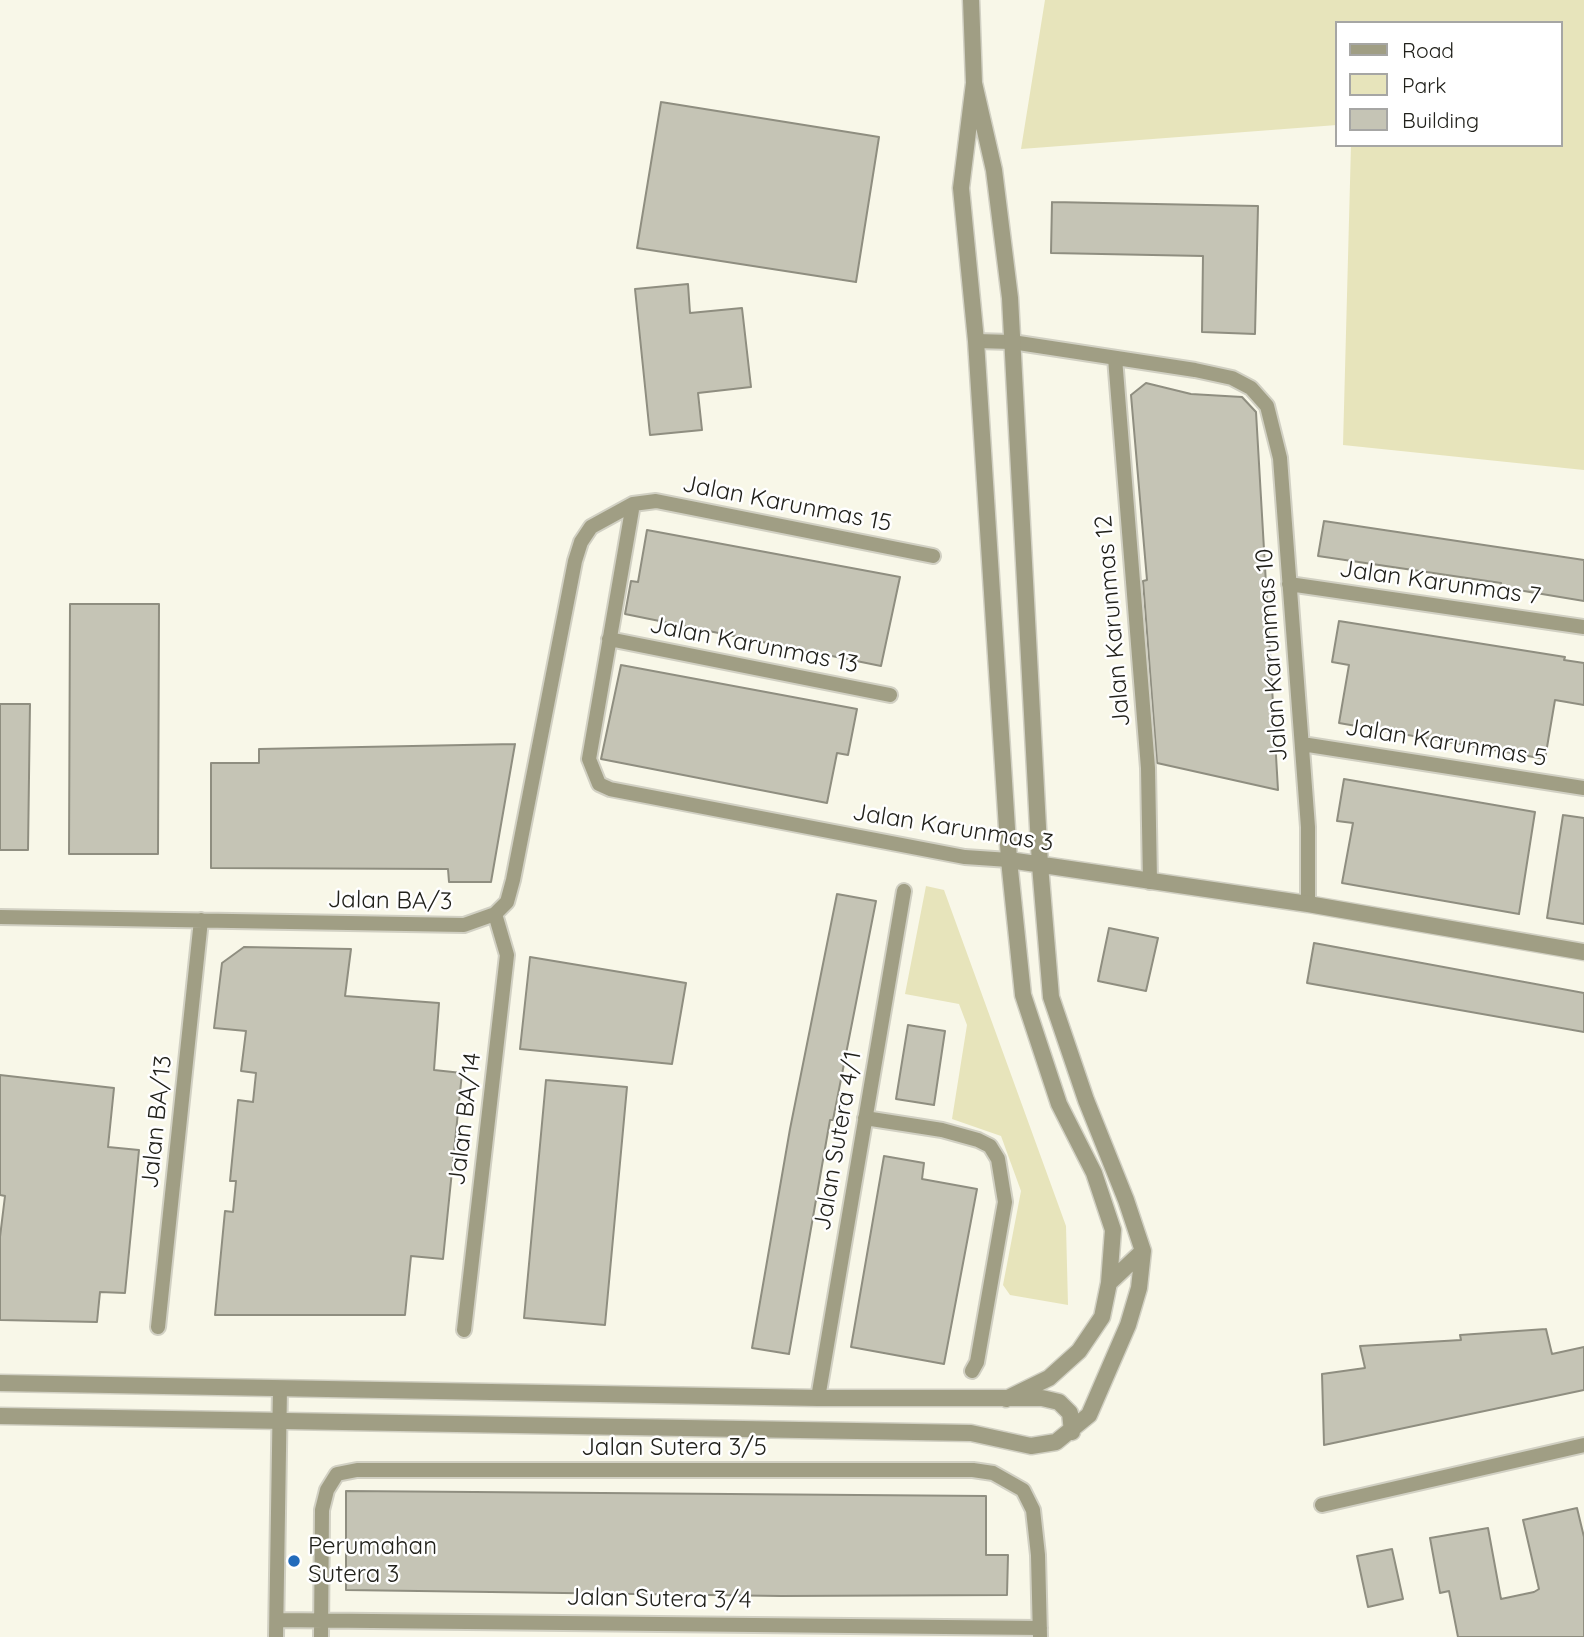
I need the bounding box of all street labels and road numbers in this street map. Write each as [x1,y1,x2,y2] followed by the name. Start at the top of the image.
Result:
[680,470,894,538] street label: Jalan Karunmas 15
[1089,514,1137,728] street label: Jalan Karunmas 12
[1250,547,1294,763] street label: Jalan Karunmas 10
[1338,555,1542,611] street label: Jalan Karunmas 7
[647,611,861,679] street label: Jalan Karunmas 13
[1343,713,1549,773] street label: Jalan Karunmas 5
[850,798,1056,858] street label: Jalan Karunmas 3
[327,886,453,916] street label: Jalan BA/3
[808,1049,868,1233] street label: Jalan Sutera 4/1
[443,1051,487,1187] street label: Jalan BA/14
[136,1054,178,1190] street label: Jalan BA/13
[581,1434,767,1462] street label: Jalan Sutera 3/5
[566,1583,752,1615] street label: Jalan Sutera 3/4

